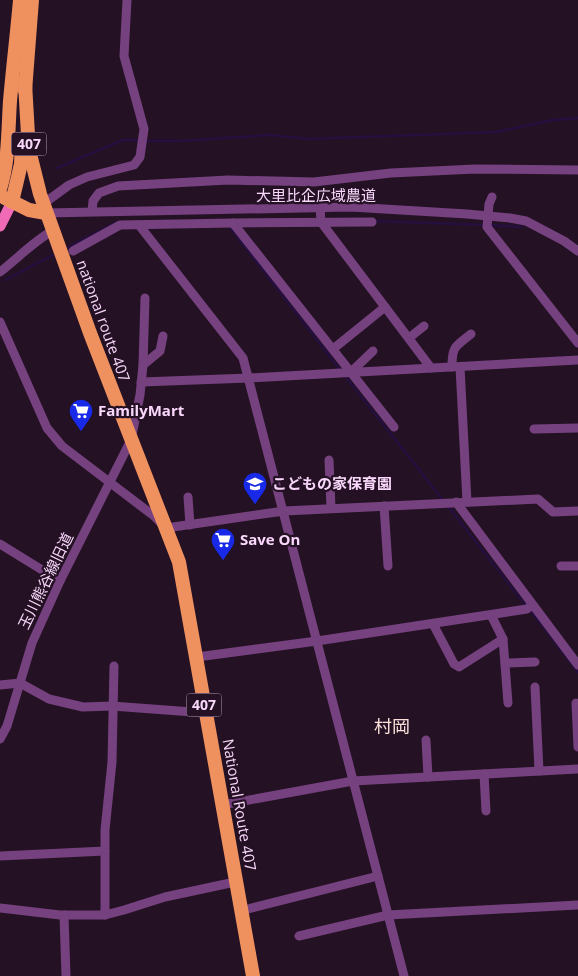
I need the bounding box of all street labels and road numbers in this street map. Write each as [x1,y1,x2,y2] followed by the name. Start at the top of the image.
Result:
[12,132,46,156] road number: 407
[256,185,376,205] street label: 大里比企広域農道
[73,257,135,385] street label: national route 407
[13,529,77,632] street label: 玉川熊谷線旧道
[186,694,222,716] road number: 407
[219,737,261,872] street label: National Route 407

